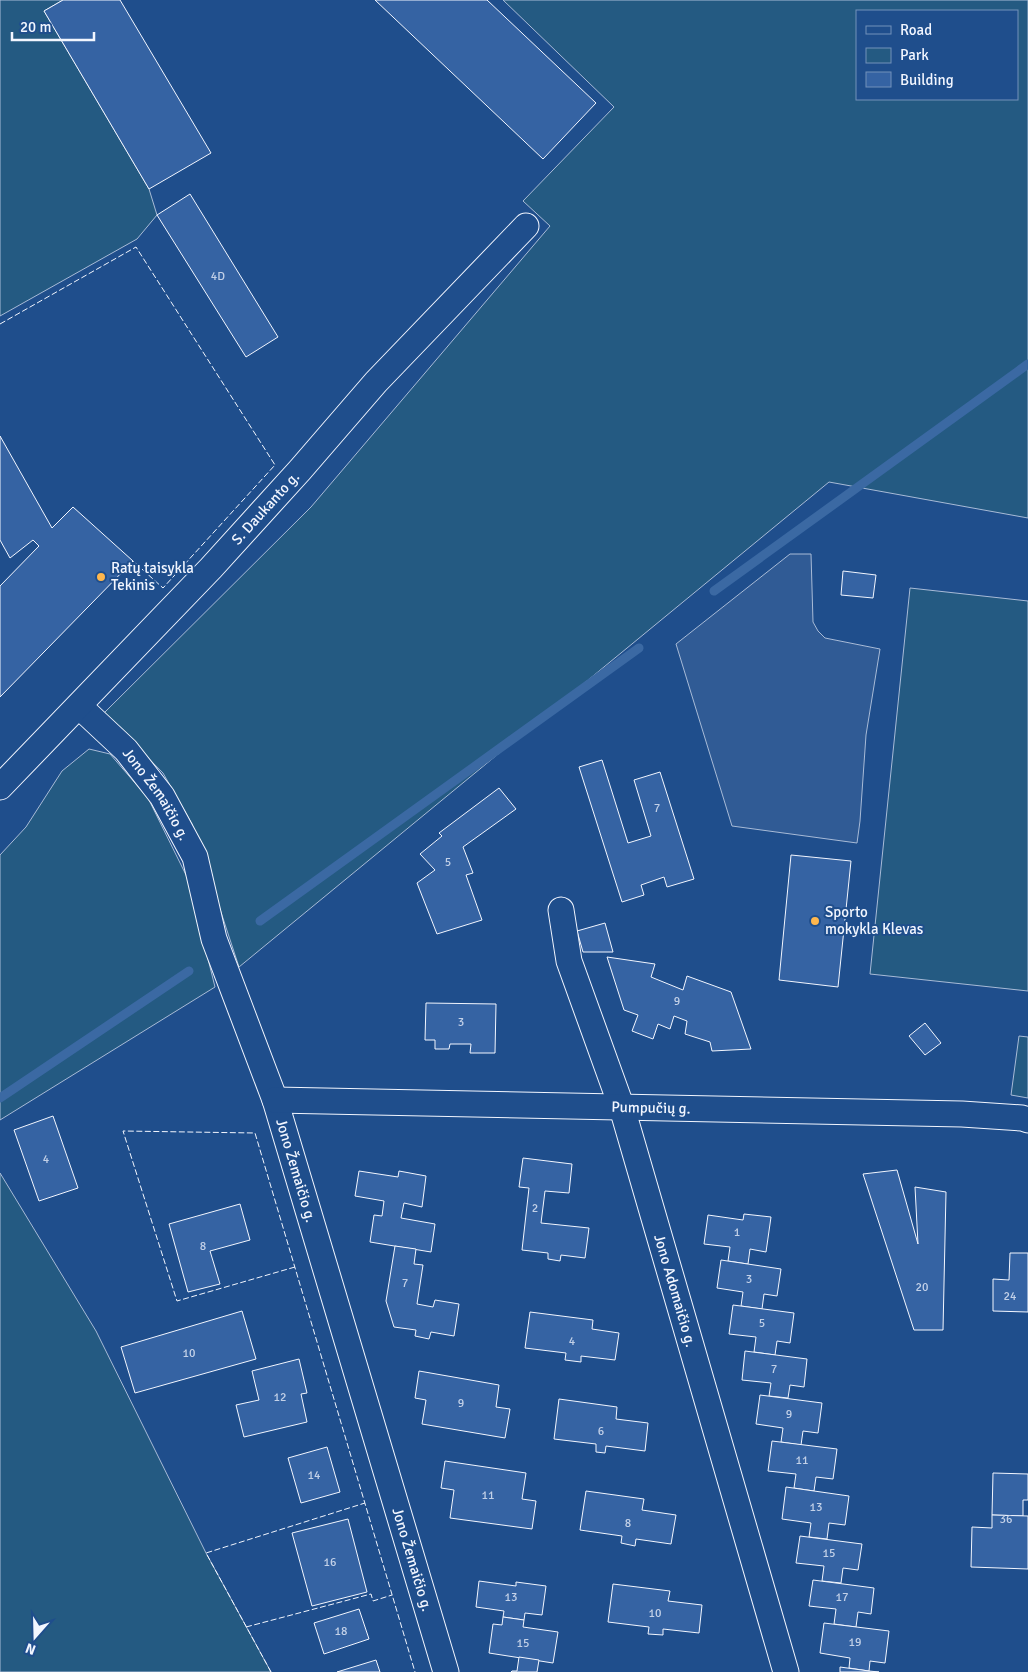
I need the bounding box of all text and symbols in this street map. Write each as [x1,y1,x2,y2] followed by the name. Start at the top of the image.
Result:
[12,10,95,42] scale bar
[856,10,1018,100] legend
[20,18,51,36] text: 20 m
[900,21,932,39] text: Road
[900,46,929,64] text: Park
[900,71,954,89] text: Building
[211,269,225,284] house number: 4D
[228,468,303,548] street label: S. Daukanto g.
[111,559,194,594] place label: Ratų taisykla Tekinis
[95,571,107,583] marker: Ratų taisykla Tekinis
[119,744,193,843] street label: Jono Žemaičio g.
[654,801,660,816] house number: 7
[445,855,451,870] house number: 5
[825,903,924,938] place label: Sporto mokykla Klevas
[809,915,821,927] marker: Sporto mokykla Klevas
[674,994,680,1009] house number: 9
[458,1015,464,1030] house number: 3
[611,1098,691,1117] street label: Pumpučių g.
[272,1116,320,1225] street label: Jono Žemaičio g.
[43,1152,50,1167] house number: 4
[532,1201,538,1216] house number: 2
[734,1225,740,1240] house number: 1
[650,1232,700,1349] street label: Jono Adomaičio g.
[200,1239,206,1254] house number: 8
[746,1272,752,1287] house number: 3
[402,1276,408,1291] house number: 7
[916,1280,928,1295] house number: 20
[1004,1289,1017,1304] house number: 24
[759,1316,765,1331] house number: 5
[569,1334,576,1349] house number: 4
[183,1346,195,1361] house number: 10
[771,1362,777,1377] house number: 7
[274,1390,286,1405] house number: 12
[458,1396,464,1411] house number: 9
[786,1407,792,1422] house number: 9
[598,1424,604,1439] house number: 6
[796,1453,808,1468] house number: 11
[308,1468,321,1483] house number: 14
[482,1488,494,1503] house number: 11
[810,1500,822,1515] house number: 13
[388,1505,436,1614] street label: Jono Žemaičio g.
[1000,1512,1012,1527] house number: 36
[625,1516,631,1531] house number: 8
[823,1546,835,1561] house number: 15
[324,1555,336,1570] house number: 16
[505,1590,517,1605] house number: 13
[836,1590,848,1605] house number: 17
[649,1606,661,1621] house number: 10
[10,1612,60,1662] north arrow
[335,1624,347,1639] house number: 18
[849,1635,861,1650] house number: 19
[517,1636,529,1651] house number: 15
[23,1639,38,1658] text: N

